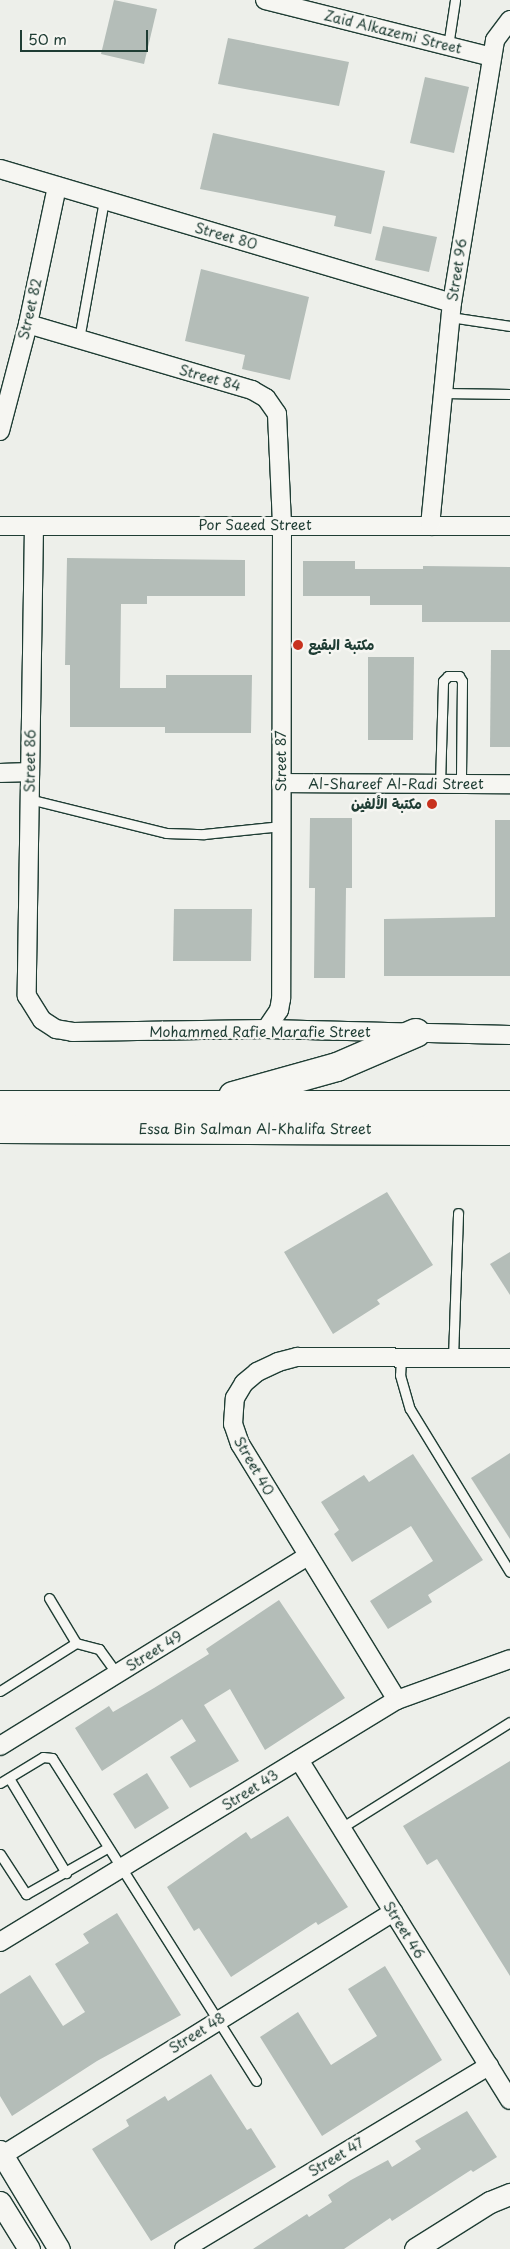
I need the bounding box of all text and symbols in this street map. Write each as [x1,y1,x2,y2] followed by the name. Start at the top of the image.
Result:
[322,7,464,57] street label: Zaid Alkazemi Street
[22,20,150,52] scale bar
[28,27,67,50] text: 50 m
[192,219,260,253] street label: Street 80
[444,237,470,303] street label: Street 96
[15,276,45,342] street label: Street 82
[177,361,243,395] street label: Street 84
[198,517,312,533] street label: Por Saeed Street
[308,637,374,653] place label: مكتبة البقيع
[292,639,304,651] marker: مكتبة البقيع
[21,729,39,793] street label: Street 86
[273,730,289,792] street label: Street 87
[308,776,484,792] street label: Al-Shareef Al-Radi Street
[351,796,422,812] place label: مكتبة الألفين
[426,798,438,810] marker: مكتبة الألفين
[149,1024,371,1040] street label: Mohammed Rafie Marafie Street
[139,1121,371,1137] street label: Essa Bin Salman Al-Khalifa Street
[230,1433,278,1499] street label: Street 40
[123,1627,185,1675] street label: Street 49
[218,1766,282,1814] street label: Street 43
[380,1898,428,1962] street label: Street 46
[165,2009,229,2057] street label: Street 48
[305,2134,367,2180] street label: Street 47

